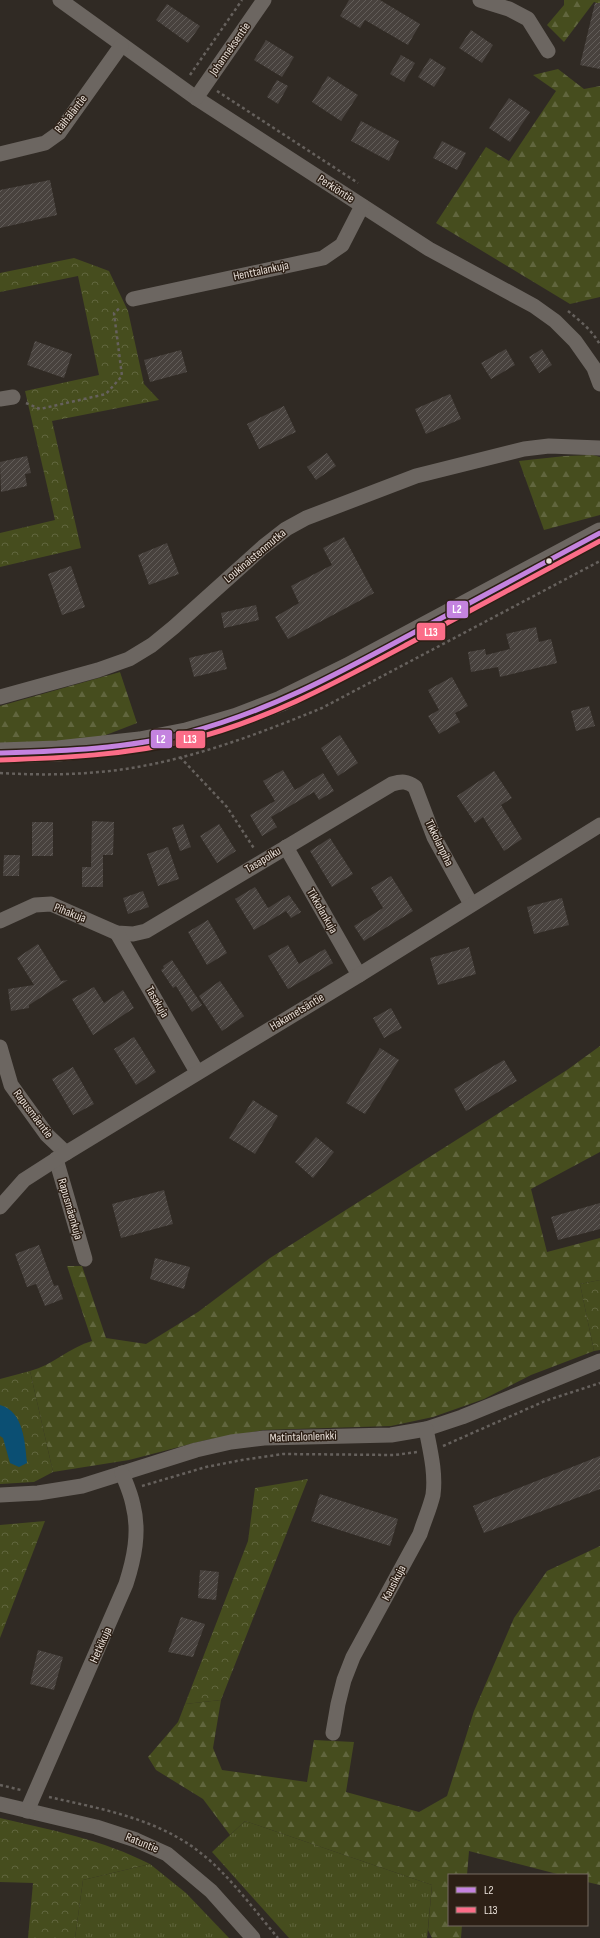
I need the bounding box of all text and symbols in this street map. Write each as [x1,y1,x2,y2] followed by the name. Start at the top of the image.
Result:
[206,19,254,79] street label: Johanneksentie
[51,92,91,136] street label: Räihäläntie
[315,172,357,207] street label: Perkiöntie
[232,258,290,284] street label: Henttalankuja
[221,525,289,586] street label: Loukinaistenmutka
[544,556,554,566] unlabelled marker
[446,600,469,619] line badge: L2
[452,603,462,616] text: L2
[416,622,446,641] line badge: L13
[424,626,438,639] text: L13
[150,729,173,749] line badge: L2
[175,730,206,749] line badge: L13
[156,733,166,746] text: L2
[183,733,197,746] text: L13
[421,817,457,869] street label: Tikkolanpiha
[242,843,284,877] street label: Tasapolku
[303,886,341,936] street label: Tikkolankuja
[52,900,89,926] street label: Pihakuja
[142,984,172,1021] street label: Tasakuja
[267,990,327,1034] street label: Hakametsäntie
[10,1087,56,1142] street label: Rapusmäentie
[54,1177,86,1242] street label: Rapusmäenkuja
[269,1428,337,1446] street label: Matintalonlenkki
[378,1562,410,1603] street label: Kausikuja
[86,1624,116,1665] street label: Hetkikuja
[123,1830,161,1857] street label: Ratuntie
[448,1874,588,1926] legend
[484,1883,494,1898] text: L2
[484,1903,498,1918] text: L13

